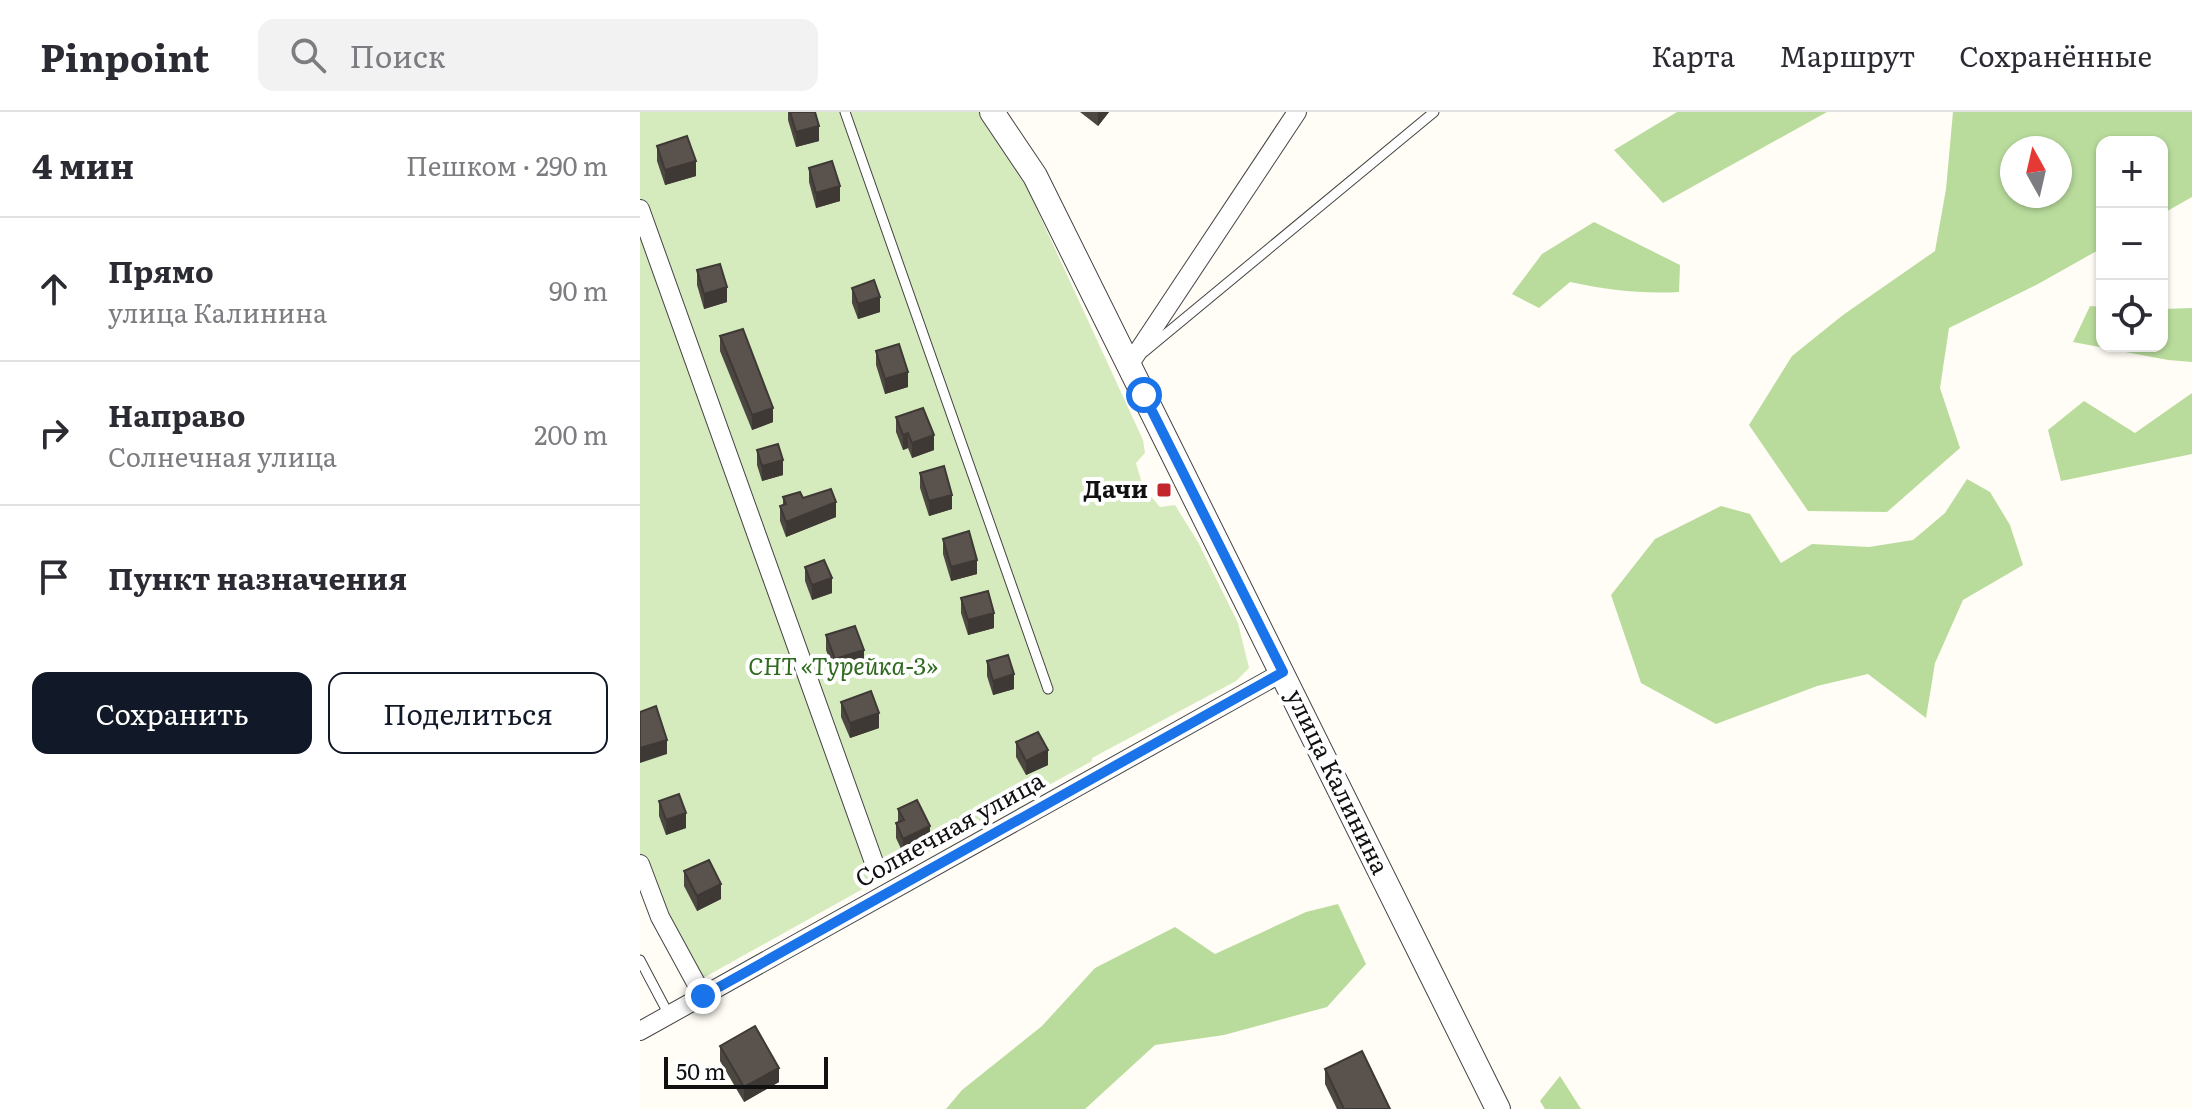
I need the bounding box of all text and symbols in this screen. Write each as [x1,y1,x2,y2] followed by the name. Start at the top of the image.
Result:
[258,19,818,91] search box
[40,27,210,84] text: Pinpoint
[286,33,330,77] icon: search
[350,33,446,77] text: Поиск
[1651,34,1735,76] text: Карта
[1779,34,1915,76] text: Маршрут
[1959,34,2152,76] text: Сохранённые
[2000,136,2072,208] north arrow
[2096,136,2168,352] map controls
[2096,136,2168,208] button: +
[32,139,134,189] text: 4 мин
[406,145,608,184] text: Пешком · 290 m
[2096,208,2168,280] button: −
[108,248,214,292] text: Прямо
[32,267,76,311] icon: ahead
[549,270,608,309] text: 90 m
[2096,280,2168,352] button: locate
[108,292,327,331] text: улица Калинина
[1126,377,1162,413] route start
[108,392,246,436] text: Направо
[32,411,76,455] icon: right
[534,414,608,453] text: 200 m
[108,436,337,475] text: Солнечная улица
[1084,470,1148,505] place label: Дачи
[1155,481,1173,499] marker: Дачи
[32,555,76,599] icon: arrive
[108,555,407,599] text: Пункт назначения
[748,647,938,682] park label: СНТ «Турейка-3»
[32,672,312,754] button: Сохранить
[328,672,608,754] button: Поделиться
[1279,682,1399,880] street label: улица Калинина
[848,761,1050,894] street label: Солнечная улица
[685,978,721,1014] route end
[664,1053,828,1089] scale bar
[676,1054,726,1087] text: 50 m

